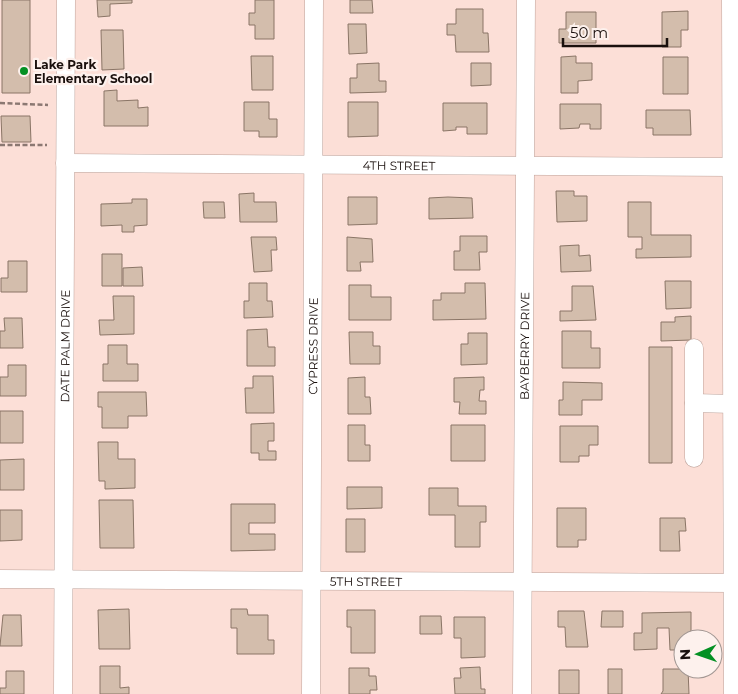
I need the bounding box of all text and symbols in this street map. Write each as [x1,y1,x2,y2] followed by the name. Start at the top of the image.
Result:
[563,15,667,47] scale bar
[570,23,608,42] text: 50 m
[34,57,152,86] place label: Lake Park Elementary School
[18,65,30,77] marker: Lake Park Elementary School
[362,157,436,173] street label: 4TH STREET
[57,290,72,402] street label: DATE PALM DRIVE
[516,292,532,400] street label: BAYBERRY DRIVE
[305,297,320,395] street label: CYPRESS DRIVE
[330,573,402,589] street label: 5TH STREET
[673,629,723,679] north arrow
[676,648,694,660] text: N

